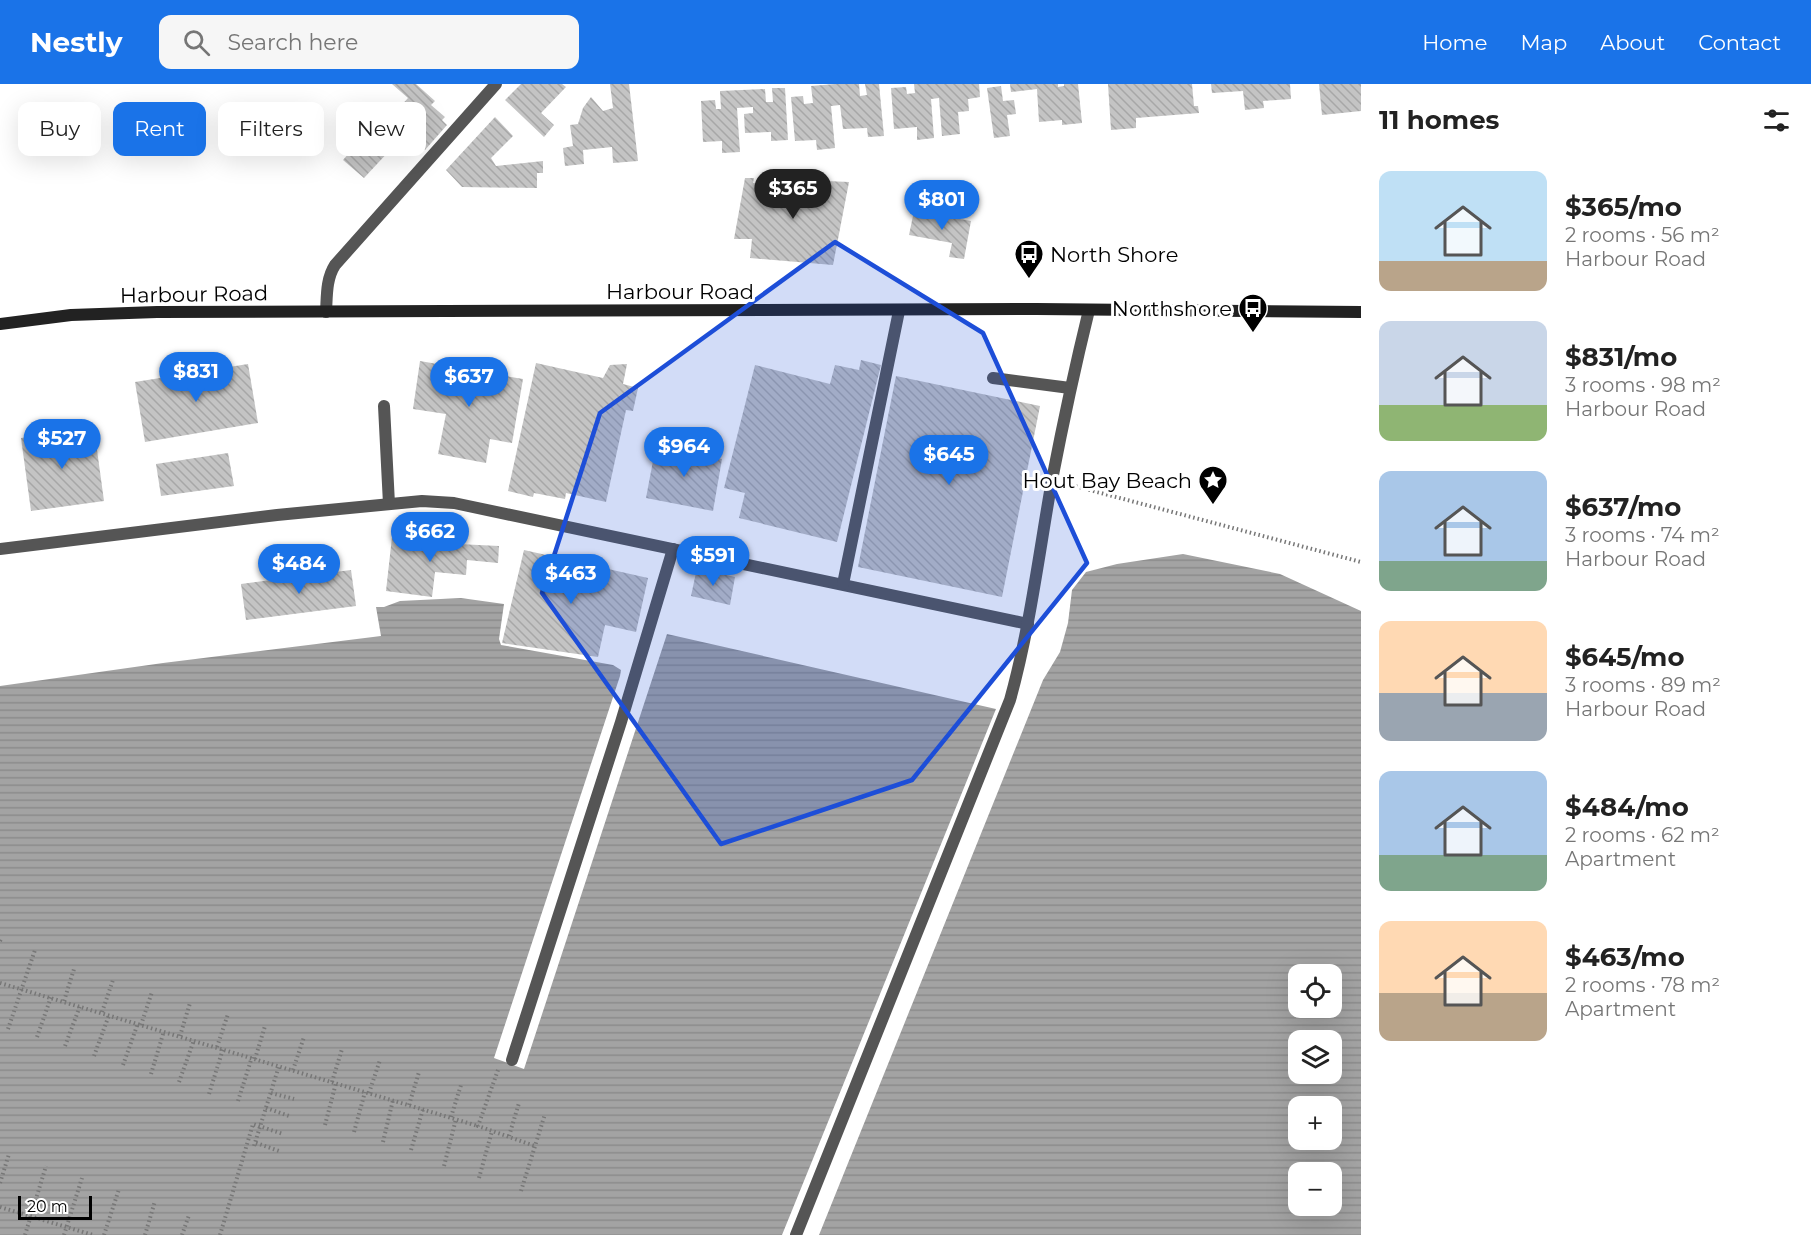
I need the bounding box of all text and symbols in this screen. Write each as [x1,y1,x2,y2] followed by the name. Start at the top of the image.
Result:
[159,15,579,69] search box
[30,25,123,59] text: Nestly
[180,26,213,59] icon: search
[228,29,358,56] text: Search here
[1422,30,1487,55] text: Home
[1520,30,1567,55] text: Map
[1600,30,1665,55] text: About
[1698,30,1781,55] text: Contact
[18,102,101,156] chip: Buy
[113,102,206,156] chip: Rent
[218,102,324,156] chip: Filters
[336,102,426,156] chip: New
[1379,104,1499,136] text: 11 homes
[1760,104,1793,137] icon: filters
[757,169,829,220] pin: $365
[768,176,818,200] text: $365
[906,180,978,231] pin: $801
[918,187,966,211] text: $801
[1565,191,1682,223] text: $365/mo
[1427,195,1499,267] icon: home
[1565,223,1720,247] text: 2 rooms · 56 m²
[1013,238,1045,280] bus stop icon: North Shore
[1050,242,1178,267] place label: North Shore
[1565,247,1706,271] text: Harbour Road
[606,279,754,304] street label: Harbour Road
[120,280,268,308] street label: Harbour Road
[1237,292,1269,334] bus stop icon: Northshore
[1112,296,1232,321] place label: Northshore
[1565,341,1677,373] text: $831/mo
[1427,345,1499,417] icon: home
[160,352,232,403] pin: $831
[433,357,505,408] pin: $637
[173,359,219,383] text: $831
[444,364,494,388] text: $637
[1565,373,1721,397] text: 3 rooms · 98 m²
[1565,397,1706,421] text: Harbour Road
[26,419,98,470] pin: $527
[38,426,86,450] text: $527
[648,427,720,478] pin: $964
[658,434,710,458] text: $964
[913,435,985,486] pin: $645
[923,442,975,466] text: $645
[1197,464,1229,506] place icon: Hout Bay Beach
[1022,468,1192,493] place label: Hout Bay Beach
[1565,491,1681,523] text: $637/mo
[1427,495,1499,567] icon: home
[394,512,466,563] pin: $662
[405,519,455,543] text: $662
[1565,523,1720,547] text: 3 rooms · 74 m²
[677,536,749,587] pin: $591
[690,543,736,567] text: $591
[263,544,335,595] pin: $484
[1565,547,1706,571] text: Harbour Road
[272,551,326,575] text: $484
[535,554,607,605] pin: $463
[545,561,597,585] text: $463
[1565,641,1684,673] text: $645/mo
[1427,645,1499,717] icon: home
[1565,673,1721,697] text: 3 rooms · 89 m²
[1565,697,1706,721] text: Harbour Road
[1565,791,1689,823] text: $484/mo
[1427,795,1499,867] icon: home
[1565,823,1720,847] text: 2 rooms · 62 m²
[1565,847,1676,871] text: Apartment
[1565,941,1685,973] text: $463/mo
[1427,945,1499,1017] icon: home
[1288,964,1342,1216] map controls
[1288,964,1342,1018] button: locate
[1565,973,1720,997] text: 2 rooms · 78 m²
[1565,997,1676,1021] text: Apartment
[1288,1030,1342,1084] button: layers
[1288,1096,1342,1150] button: +
[1288,1162,1342,1216] button: −
[18,1193,92,1220] scale bar
[27,1197,68,1216] text: 20 m

